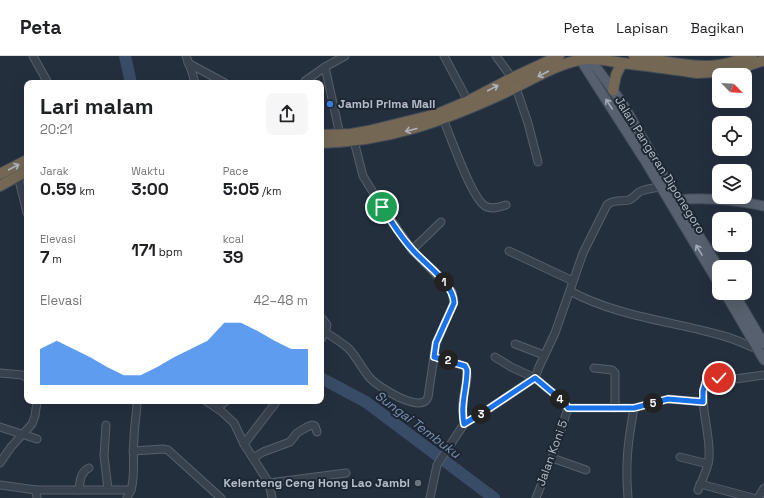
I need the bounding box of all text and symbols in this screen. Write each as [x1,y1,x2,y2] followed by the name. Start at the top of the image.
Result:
[20,15,62,40] text: Peta
[564,19,594,37] text: Peta
[616,19,668,37] text: Lapisan
[690,19,744,37] text: Bagikan
[712,68,752,108] north arrow
[712,68,752,300] map controls
[538,71,550,78] one-way arrow
[487,83,499,91] one-way arrow
[40,92,154,120] text: Lari malam
[266,93,308,135] button: share
[611,93,709,237] street label: Jalan Pangeran Diponegoro
[338,96,435,112] place label: Jambi Prima Mall
[604,98,612,110] one-way arrow
[325,99,335,109] marker: Jambi Prima Mall
[712,116,752,156] button: locate
[40,121,73,138] text: 20:21
[405,127,418,134] one-way arrow
[7,163,19,170] one-way arrow
[40,164,69,178] text: Jarak
[131,164,165,178] text: Waktu
[223,164,248,178] text: Pace
[712,164,752,204] button: layers
[40,178,77,200] text: 0.59
[131,178,169,200] text: 3:00
[223,178,259,200] text: 5:05
[77,184,95,198] text: km
[259,184,281,198] text: /km
[365,190,399,224] pin
[371,196,393,218] icon: arrive
[712,212,752,252] button: +
[40,232,76,246] text: Elevasi
[223,232,244,246] text: kcal
[131,239,156,261] text: 171
[694,244,702,256] one-way arrow
[156,245,182,259] text: bpm
[40,246,49,268] text: 7
[223,246,244,268] text: 39
[49,252,62,266] text: m
[712,260,752,300] button: −
[434,272,454,292] pin: 1
[442,275,446,289] text: 1
[40,292,82,309] text: Elevasi
[253,292,308,309] text: 42–48 m
[438,350,458,370] pin: 2
[445,353,451,367] text: 2
[702,361,736,395] pin
[708,367,730,389] icon: check
[372,387,465,463] water label: Sungai Tembuku
[550,389,570,409] pin: 4
[557,392,564,406] text: 4
[643,393,663,413] pin: 5
[650,396,656,410] text: 5
[471,404,491,424] pin: 3
[478,407,484,421] text: 3
[533,418,571,488] street label: Jalan Koni 5
[223,475,410,491] place label: Kelenteng Ceng Hong Lao Jambi
[413,478,423,488] marker: Kelenteng Ceng Hong Lao Jambi

